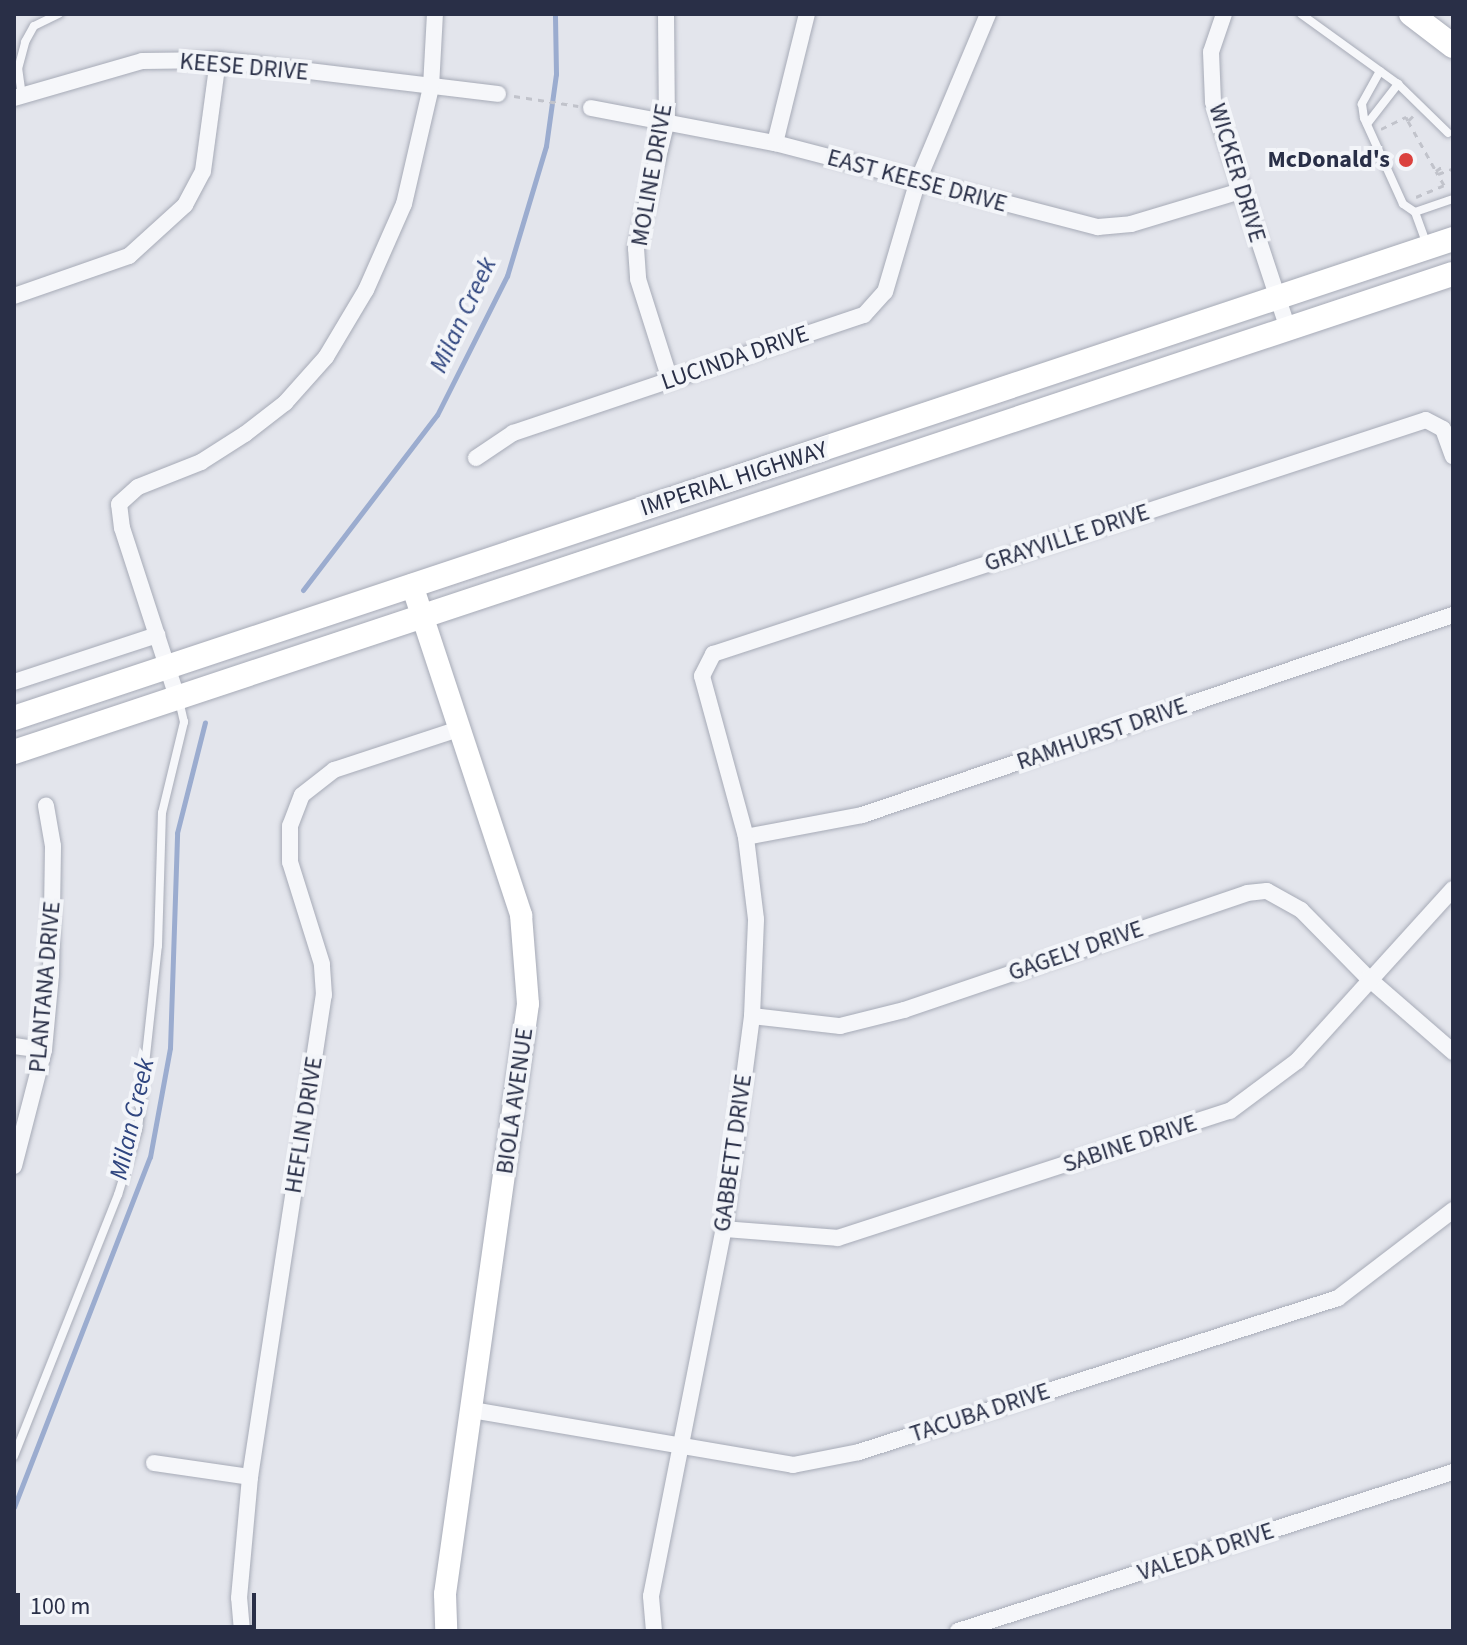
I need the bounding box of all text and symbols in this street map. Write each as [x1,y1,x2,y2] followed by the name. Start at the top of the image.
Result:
[178,47,310,87] street label: KEESE DRIVE
[1202,100,1272,246] street label: WICKER DRIVE
[625,102,679,248] street label: MOLINE DRIVE
[824,143,1010,219] street label: EAST KEESE DRIVE
[1268,146,1390,174] place label: McDonald's
[1397,151,1415,169] marker: McDonald's
[423,252,503,378] water label: Milan Creek
[657,319,813,397] street label: LUCINDA DRIVE
[637,435,831,523] street label: IMPERIAL HIGHWAY
[981,498,1153,578] street label: GRAYVILLE DRIVE
[1013,691,1191,777] street label: RAMHURST DRIVE
[23,900,67,1074] street label: PLANTANA DRIVE
[1005,914,1147,988] street label: GAGELY DRIVE
[490,1026,540,1176] street label: BIOLA AVENUE
[103,1055,161,1183] water label: Milan Creek
[279,1055,329,1195] street label: HEFLIN DRIVE
[708,1072,758,1234] street label: GABBETT DRIVE
[1059,1109,1201,1179] street label: SABINE DRIVE
[906,1377,1054,1449] street label: TACUBA DRIVE
[1134,1516,1278,1588] street label: VALEDA DRIVE
[20,1577,260,1627] scale bar
[30,1589,90,1624] text: 100 m

